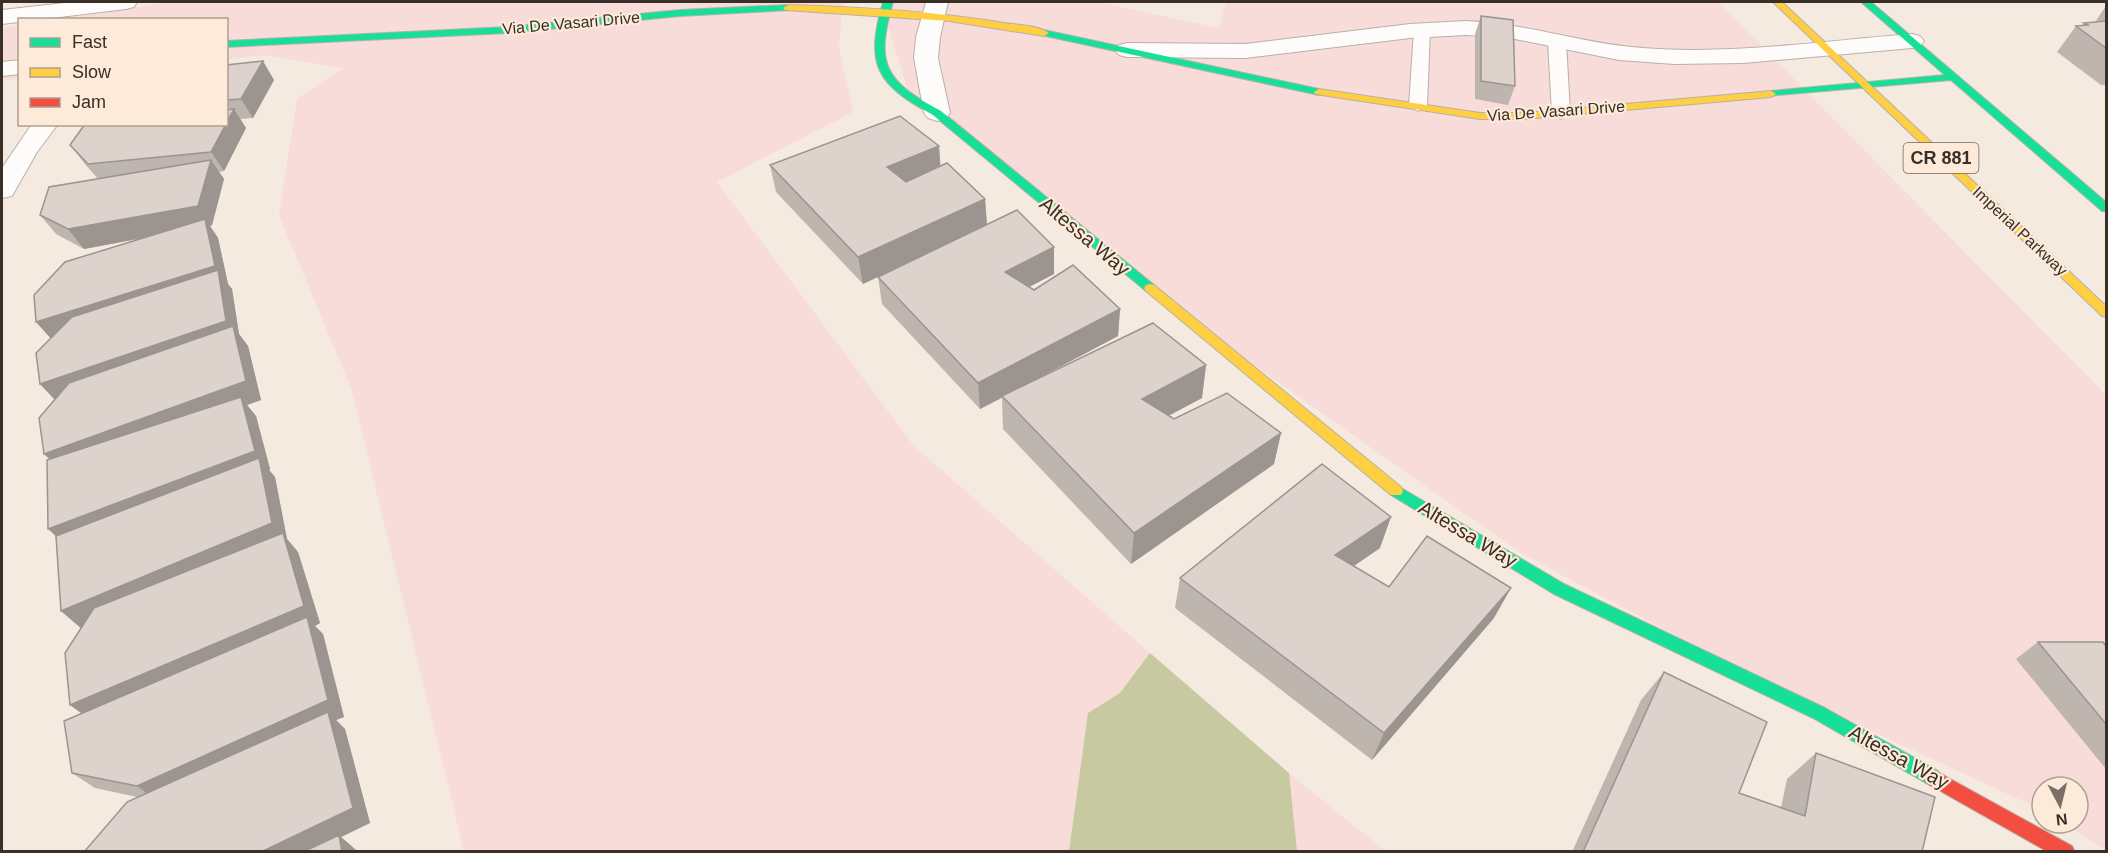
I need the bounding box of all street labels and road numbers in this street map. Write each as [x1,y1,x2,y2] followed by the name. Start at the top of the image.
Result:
[501,9,641,37] street label: Via De Vasari Drive
[1487,98,1626,124] street label: Via De Vasari Drive
[1904,143,1978,173] road number: CR 881
[1969,183,2071,279] street label: Imperial Parkway
[1036,192,1134,280] street label: Altessa Way
[1415,496,1521,572] street label: Altessa Way
[1845,721,1953,793] street label: Altessa Way

